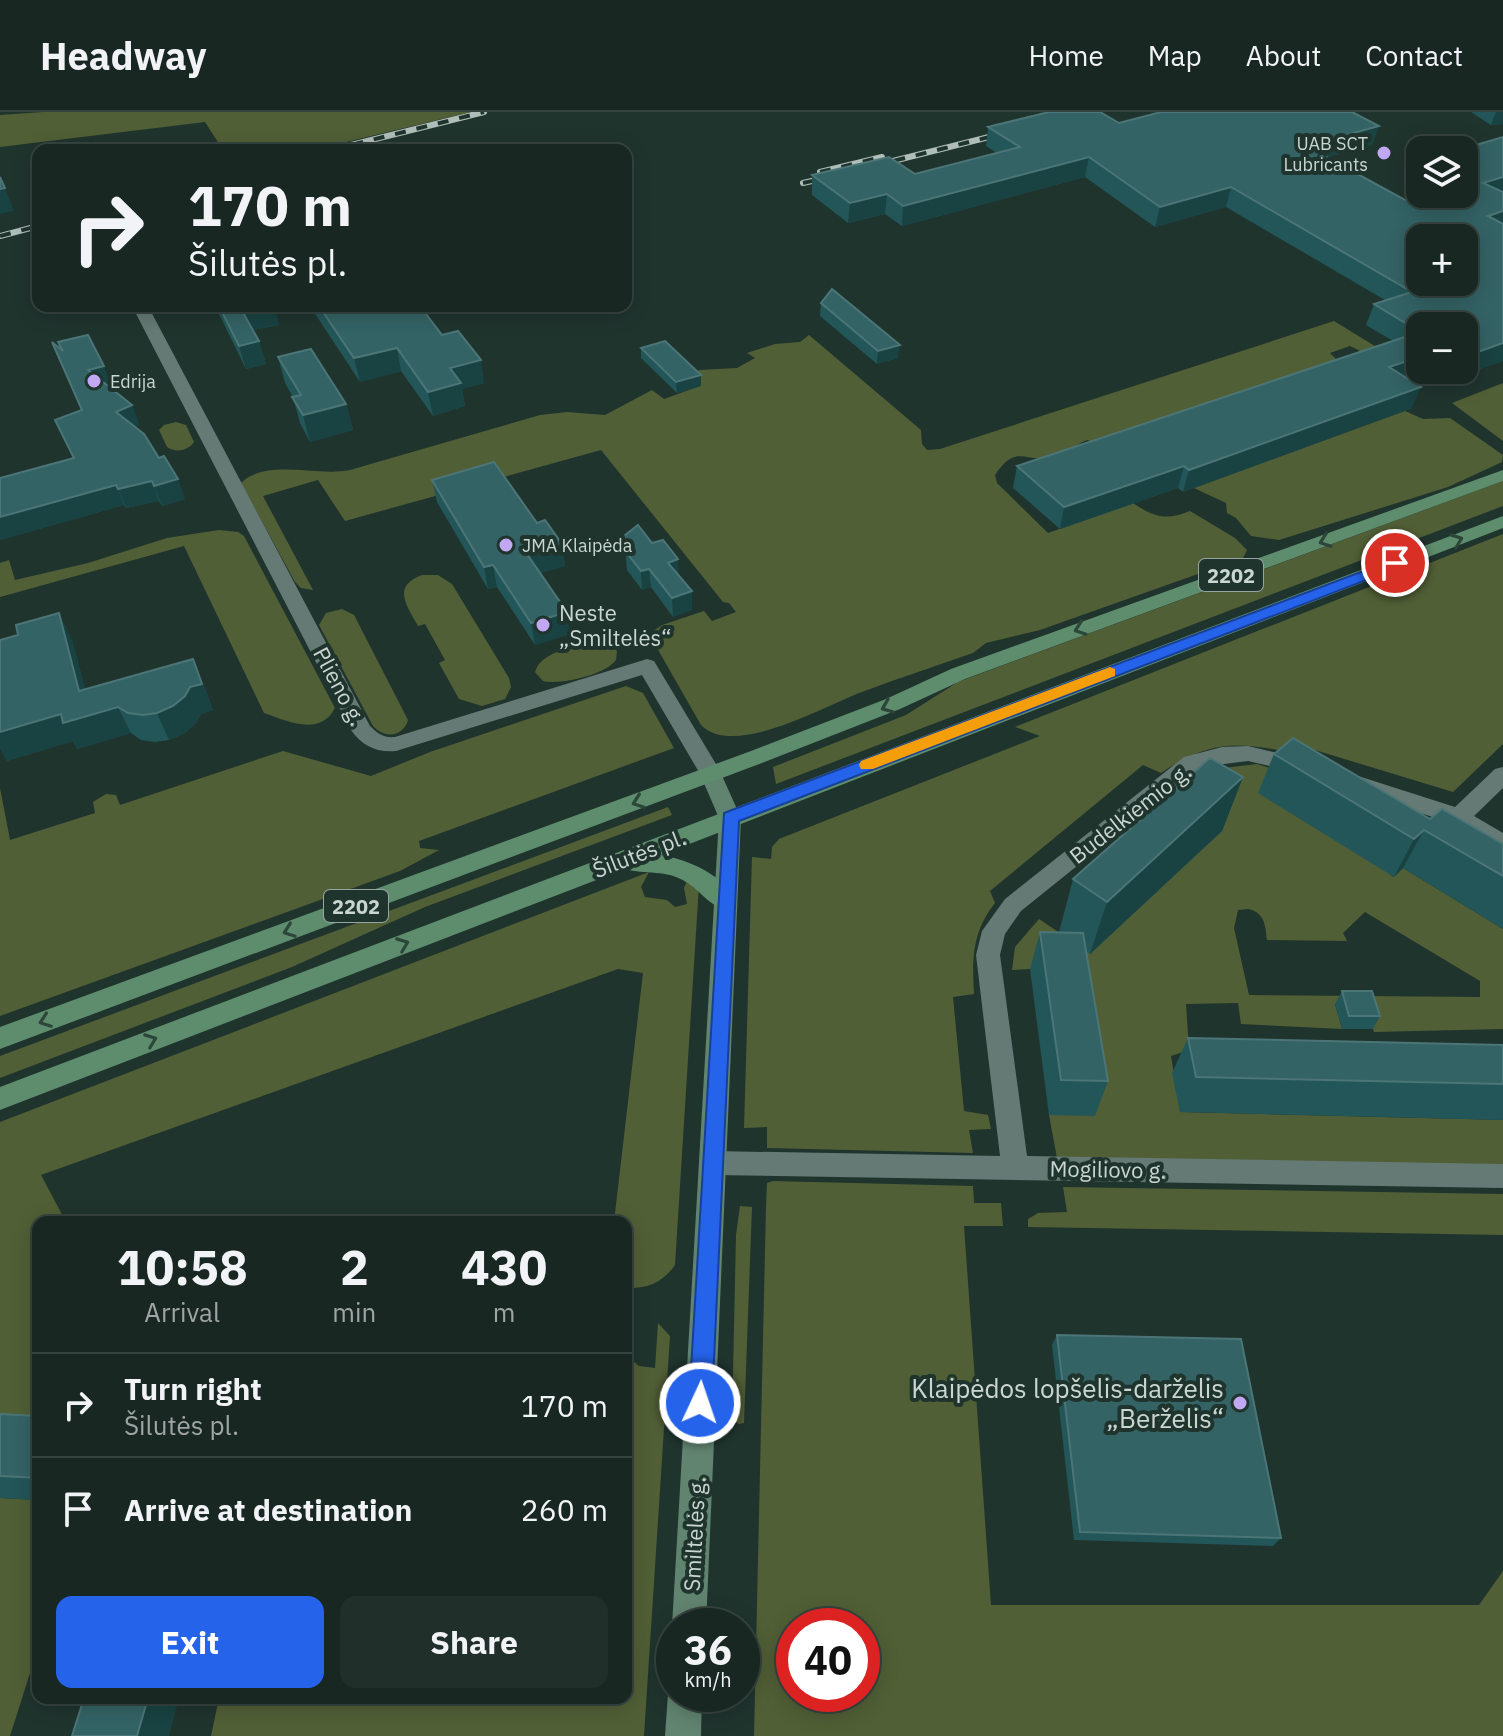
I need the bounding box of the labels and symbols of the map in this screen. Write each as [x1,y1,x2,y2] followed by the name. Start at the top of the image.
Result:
[1283,132,1368,176] place label: UAB SCT Lubricants
[1375,144,1393,162] marker: UAB SCT Lubricants
[110,370,156,393] place label: Edrija
[85,372,103,390] marker: Edrija
[1361,529,1429,597] pin
[1319,531,1333,547] one-way arrow
[1449,533,1463,550] one-way arrow
[522,534,633,557] place label: JMA Klaipėda
[497,536,515,554] marker: JMA Klaipėda
[1199,559,1263,591] road number: 2202
[559,598,671,652] place label: Neste „Smiltelės“
[534,616,552,634] marker: Neste „Smiltelės“
[1074,620,1088,636] one-way arrow
[307,642,373,730] street label: Plieno g.
[881,697,895,713] one-way arrow
[1063,756,1197,870] street label: Budelkiemio g.
[632,792,646,809] one-way arrow
[588,822,690,884] street label: Šilutės pl.
[324,890,388,922] road number: 2202
[283,921,297,938] one-way arrow
[395,937,409,954] one-way arrow
[39,1011,53,1028] one-way arrow
[143,1033,157,1050] one-way arrow
[1049,1153,1167,1185] street label: Mogiliovo g.
[658,1361,742,1445] position arrow
[911,1371,1224,1435] place label: Klaipėdos lopšelis-darželis „Berželis“
[1231,1394,1249,1412] marker: Klaipėdos lopšelis-darželis „Berželis“
[677,1476,711,1592] street label: Smiltelės g.
[776,1608,880,1712] speed limit sign: 40

